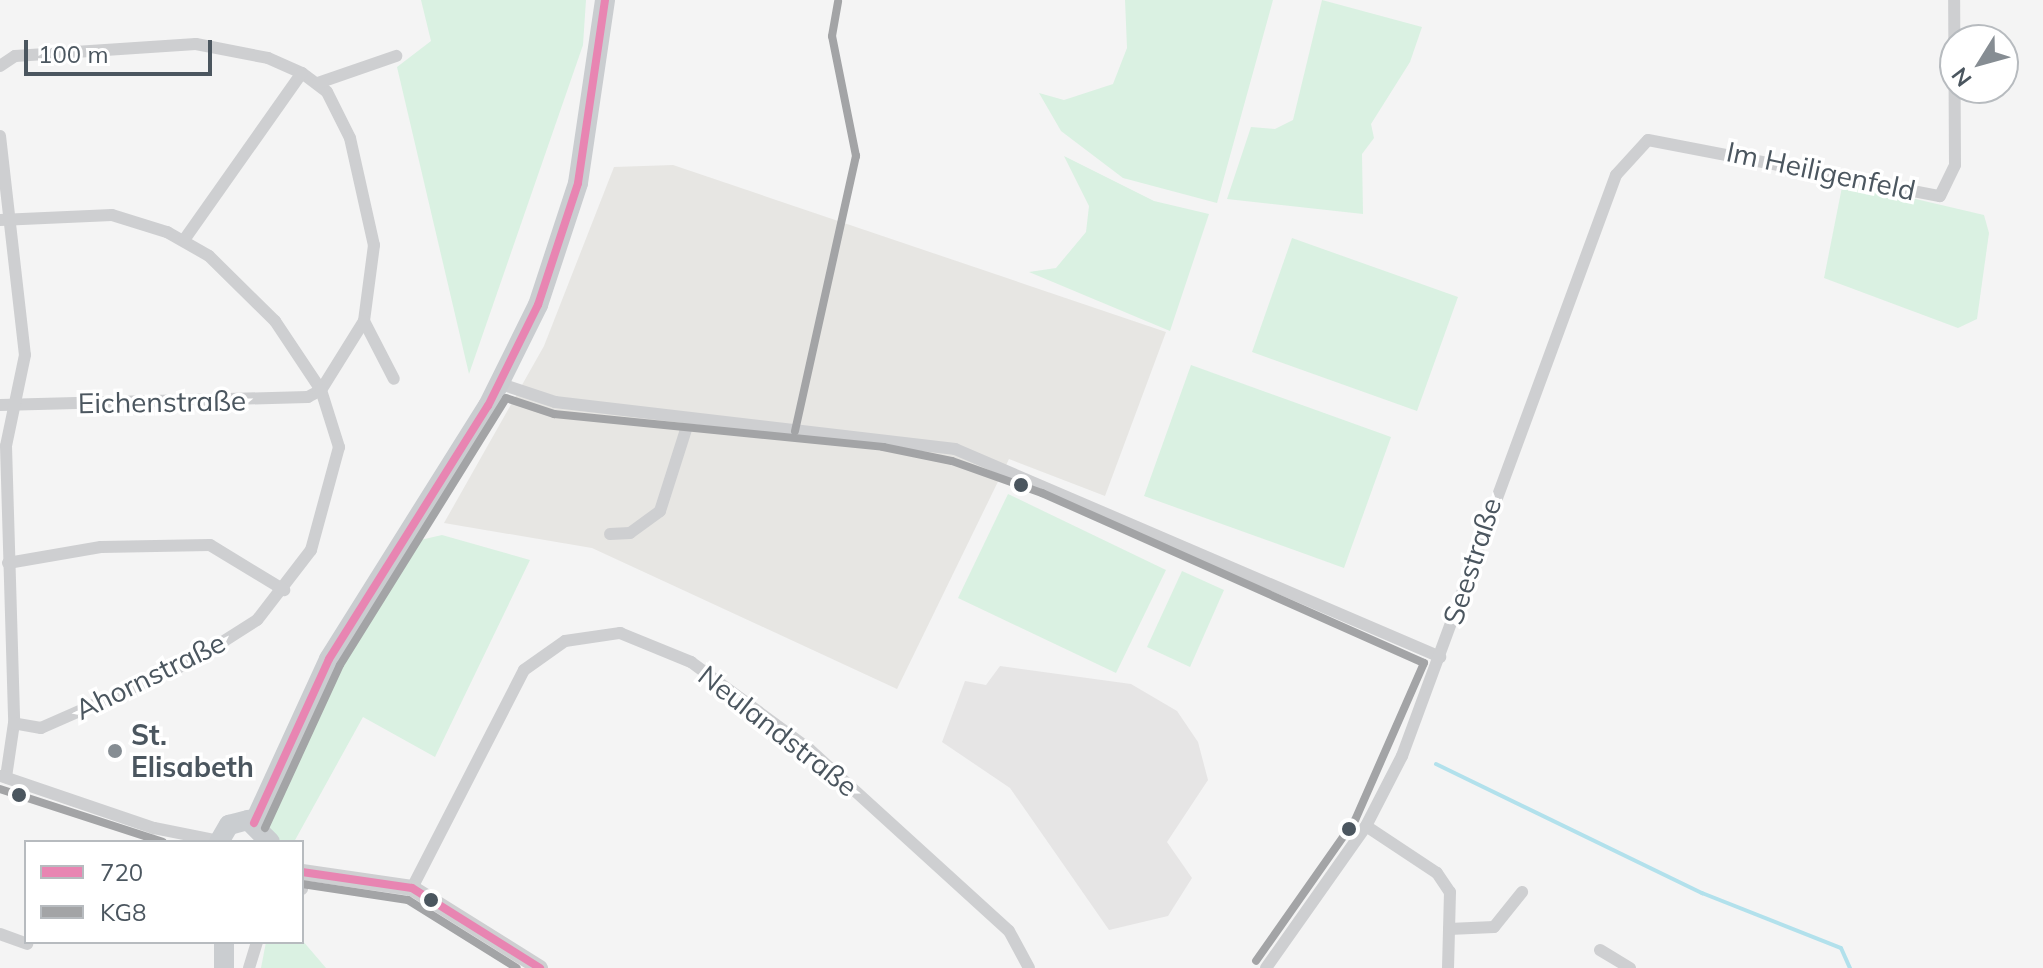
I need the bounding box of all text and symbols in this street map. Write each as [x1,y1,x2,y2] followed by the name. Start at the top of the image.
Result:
[28,24,216,74] scale bar
[1939,24,2019,104] north arrow
[38,39,109,69] text: 100 m
[1945,62,1978,92] text: N
[1724,135,1918,207] street label: Im Heiligenfeld
[78,384,246,420] street label: Eichenstraße
[1013,477,1029,493] unlabelled marker
[1436,493,1508,629] street label: Seestraße
[69,625,231,727] street label: Ahornstraße
[692,659,864,803] street label: Neulandstraße
[131,718,254,784] place label: St. Elisabeth
[106,742,124,760] marker: St. Elisabeth
[11,787,27,803] unlabelled marker
[1341,821,1357,837] unlabelled marker
[24,840,304,944] legend
[100,857,143,887] text: 720
[423,892,439,908] unlabelled marker
[100,897,146,927] text: KG8

